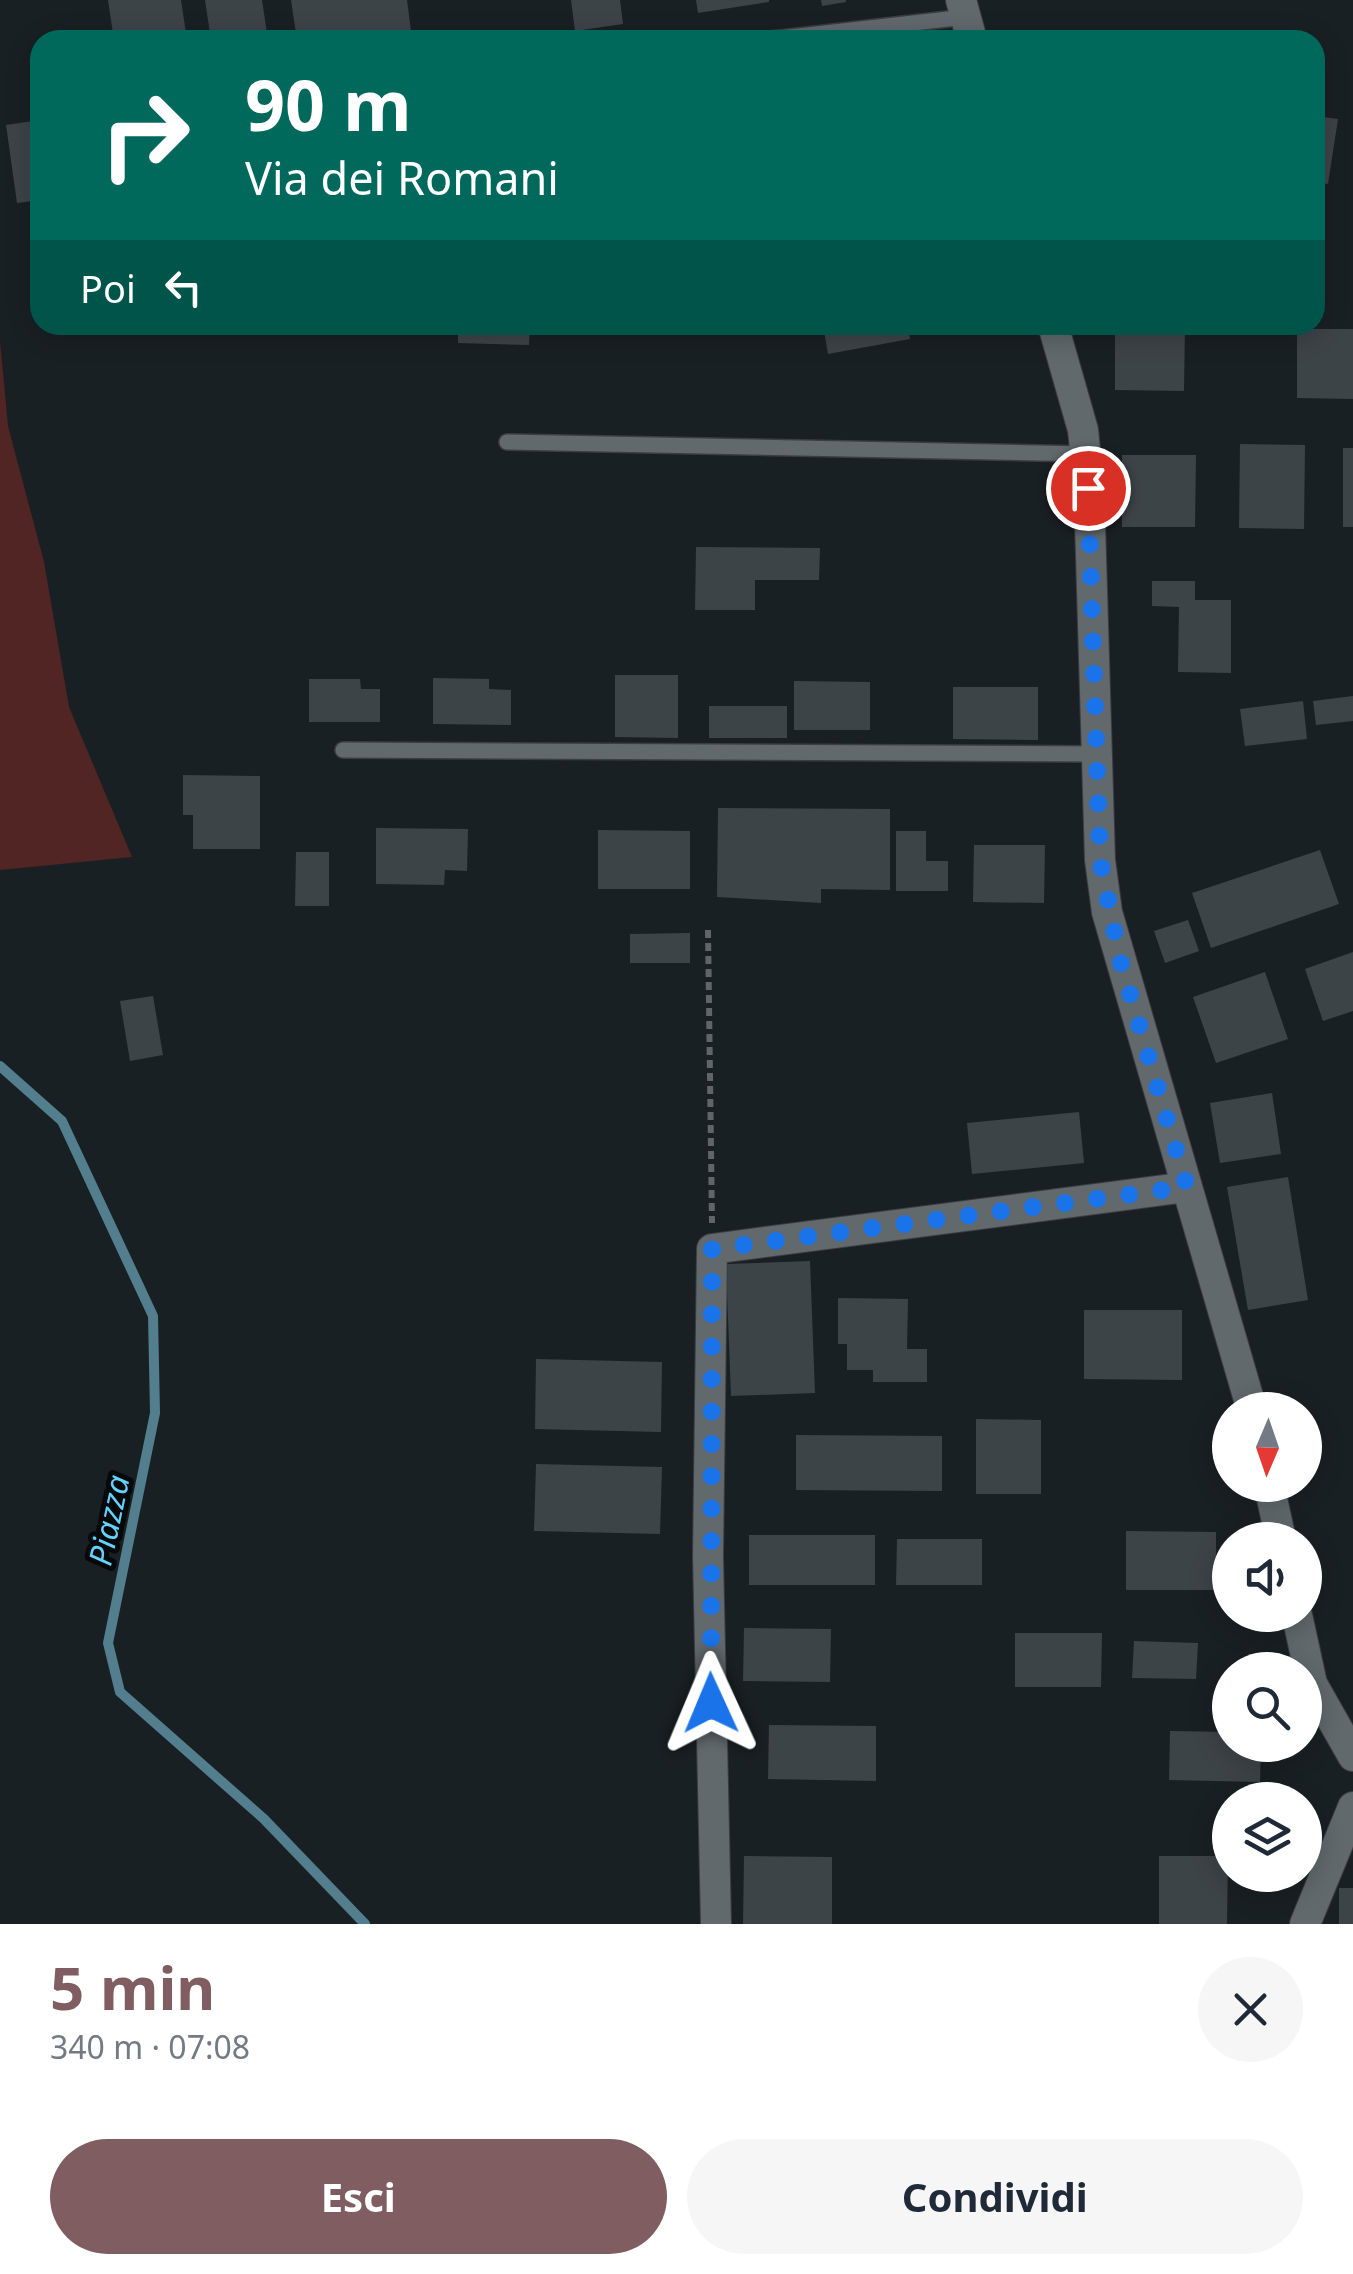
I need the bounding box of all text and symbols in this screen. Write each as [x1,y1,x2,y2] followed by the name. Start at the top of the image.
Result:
[245,56,412,152] text: 90 m
[80,70,210,200] icon: right
[245,147,559,208] text: Via dei Romani
[156,260,211,315] icon: left
[80,262,136,314] text: Poi
[1046,446,1131,531] pin
[1061,461,1116,516] icon: arrive
[1212,1392,1322,1502] north arrow
[1212,1392,1322,1892] map controls
[77,1471,139,1569] water label: Piazza
[1212,1522,1322,1632] button: sound
[659,1651,763,1755] position arrow
[1212,1652,1322,1762] button: search
[1212,1782,1322,1892] button: layers
[50,1946,215,2028] text: 5 min
[1198,1957,1303,2062] button: close
[50,2025,250,2068] text: 340 m · 07:08
[50,2139,667,2254] button: Esci
[687,2139,1303,2254] button: Condividi

